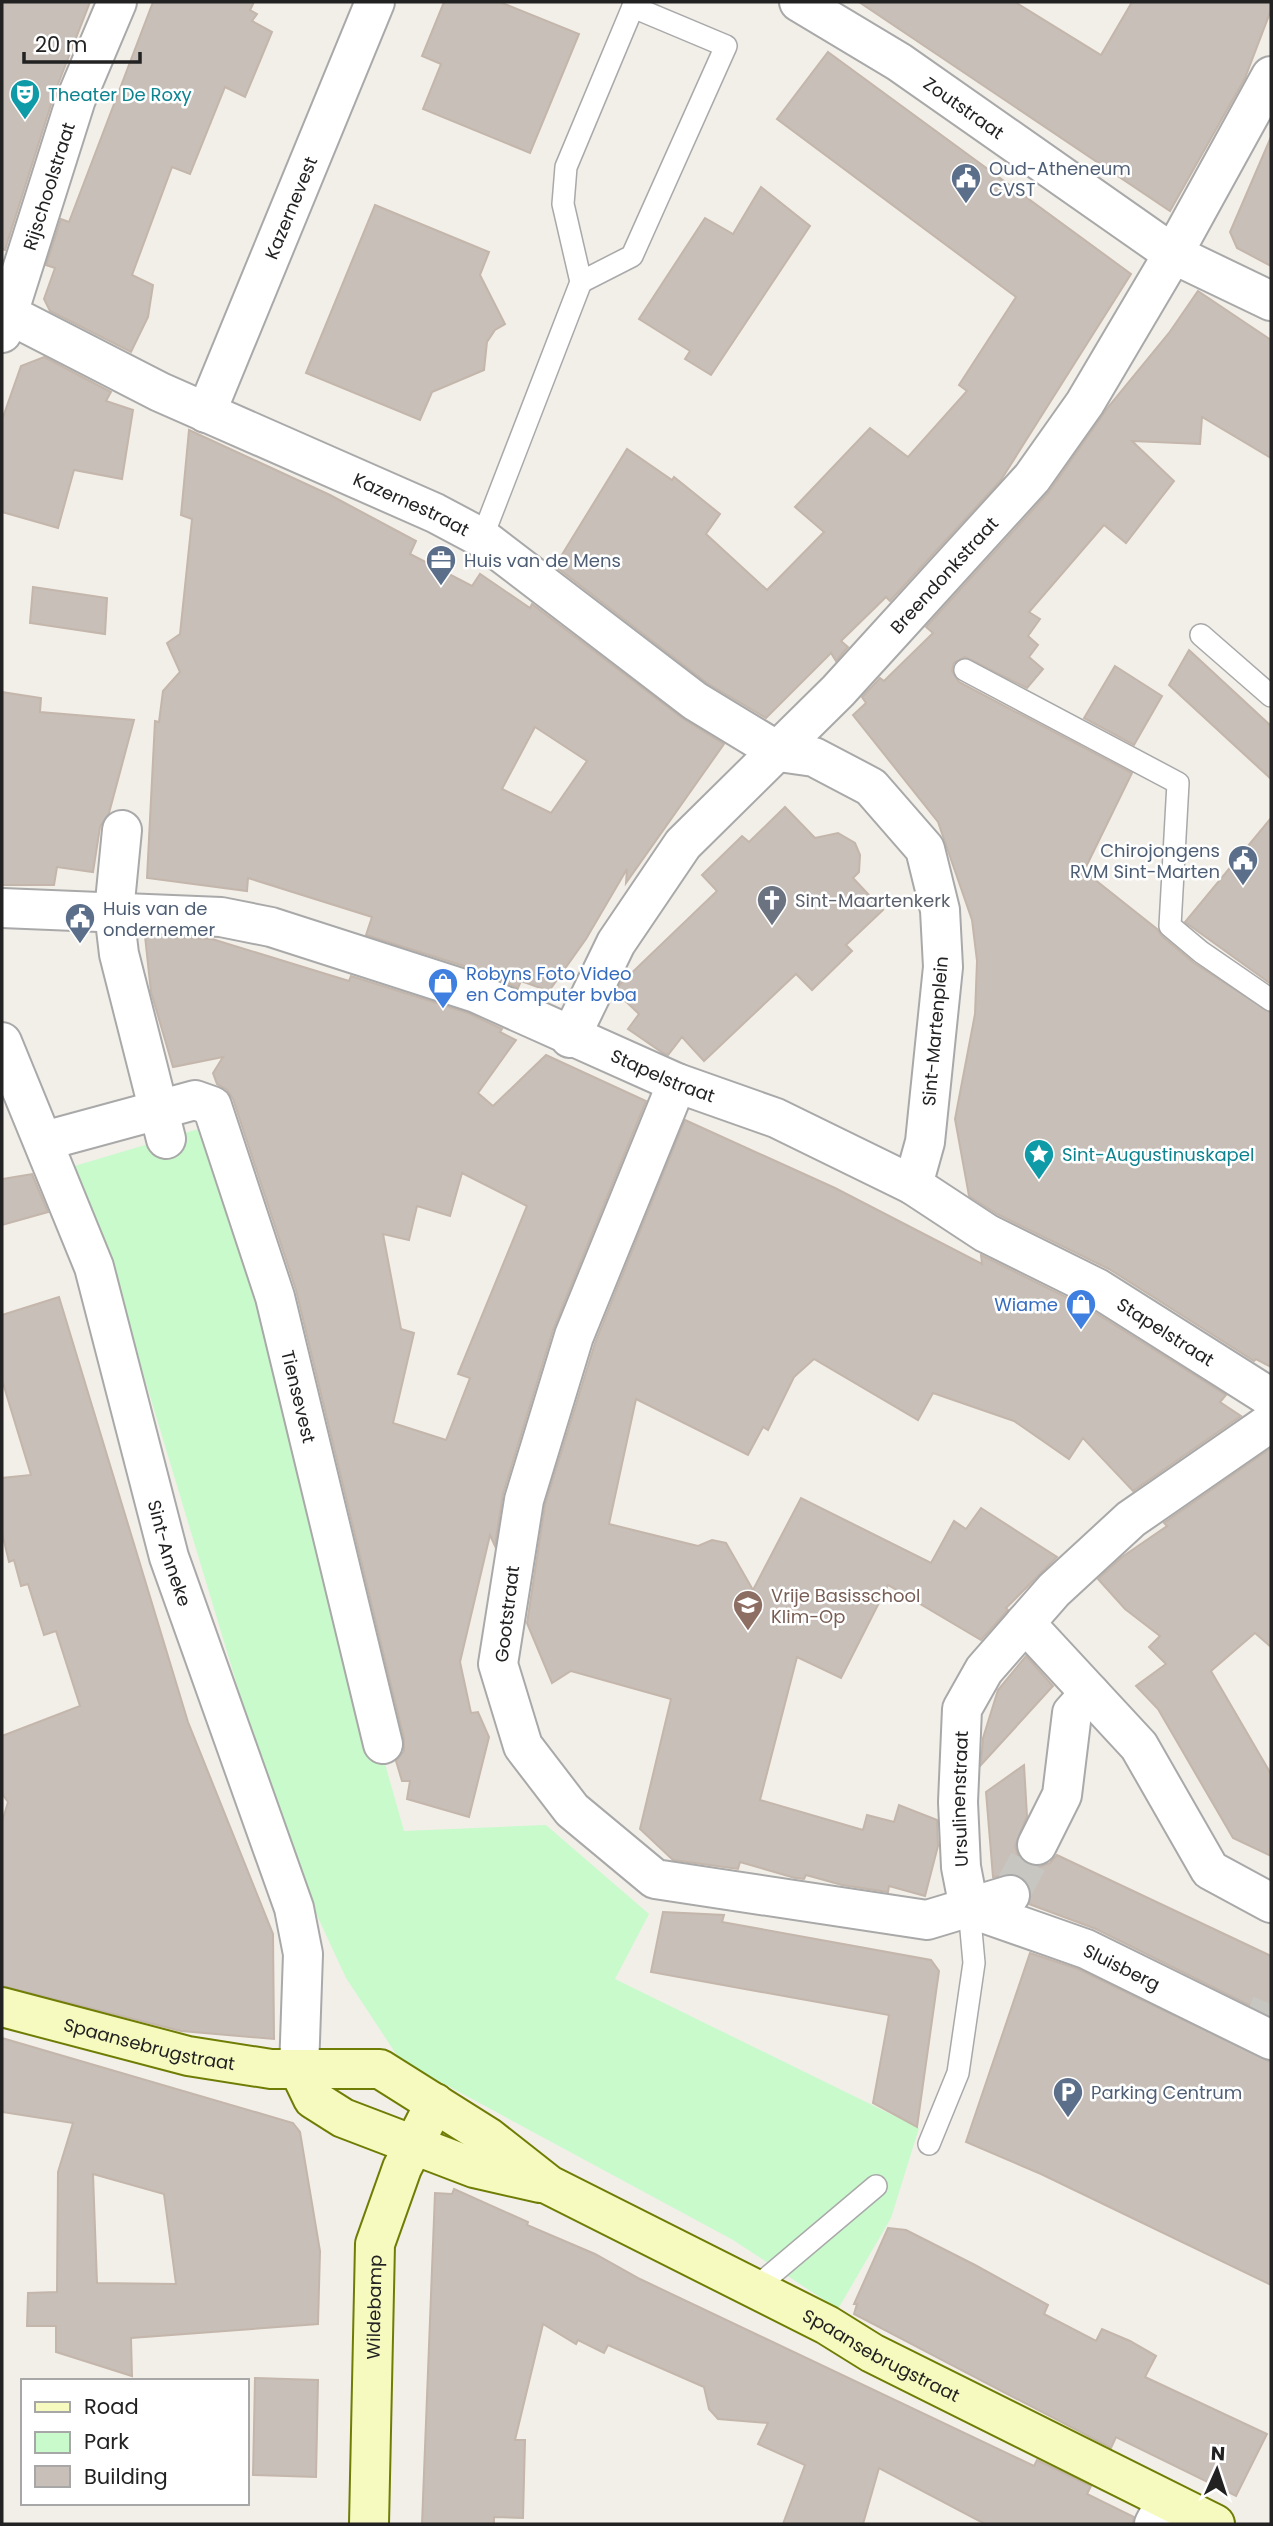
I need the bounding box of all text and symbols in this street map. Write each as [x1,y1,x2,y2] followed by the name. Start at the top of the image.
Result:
[24,21,140,65] scale bar
[35,30,88,59] text: 20 m
[919,71,1009,144] street label: Zoutstraat
[8,77,42,121] theatre icon: Theater De Roxy
[48,82,192,107] place label: Theater De Roxy
[16,119,80,253] street label: Rijschoolstraat
[258,153,323,263] street label: Kazernevest
[989,156,1131,202] place label: Oud-Atheneum CVST
[949,161,983,205] public building icon: Oud-Atheneum CVST
[349,466,474,542] street label: Kazernestraat
[884,511,1003,639] street label: Breendonkstraat
[424,543,458,587] office icon: Huis van de Mens
[464,548,621,573] place label: Huis van de Mens
[1070,838,1220,884] place label: Chirojongens RVM Sint-Marten
[1226,843,1260,887] public building icon: Chirojongens RVM Sint-Marten
[755,883,789,927] church icon: Sint-Maartenkerk
[795,888,951,913] place label: Sint-Maartenkerk
[103,896,215,942] place label: Huis van de ondernemer
[63,901,97,945] public building icon: Huis van de ondernemer
[916,955,954,1107] street label: Sint-Martenplein
[466,961,637,1007] place label: Robyns Foto Video en Computer bvba
[426,966,460,1010] shop icon: Robyns Foto Video en Computer bvba
[607,1043,718,1108] street label: Stapelstraat
[1022,1137,1056,1181] place icon: Sint-Augustinuskapel
[1062,1142,1254,1167] place label: Sint-Augustinuskapel
[1064,1287,1098,1331] shop icon: Wiame
[1112,1291,1219,1372] street label: Stapelstraat
[994,1292,1058,1317] place label: Wiame
[276,1348,322,1445] street label: Tiensevest
[142,1497,198,1610] street label: Sint-Anneke
[489,1564,525,1664] street label: Gootstraat
[771,1583,920,1629] place label: Vrije Basisschool Klim-Op
[731,1588,765,1632] school or university icon: Vrije Basisschool Klim-Op
[945,1730,974,1868] street label: Ursulinenstraat
[1079,1937,1165,1996] street label: Sluisberg
[61,2011,237,2076] street label: Spaansebrugstraat
[1051,2075,1085,2119] parking icon: Parking Centrum
[1091,2080,1242,2105] place label: Parking Centrum
[360,2254,387,2360] street label: Wildebamp
[799,2302,964,2407] street label: Spaansebrugstraat
[21,2379,248,2505] legend
[84,2392,139,2421] text: Road
[84,2427,129,2456] text: Park
[1182,2435,1252,2505] north arrow
[1210,2440,1226,2467] text: N
[84,2462,168,2491] text: Building

